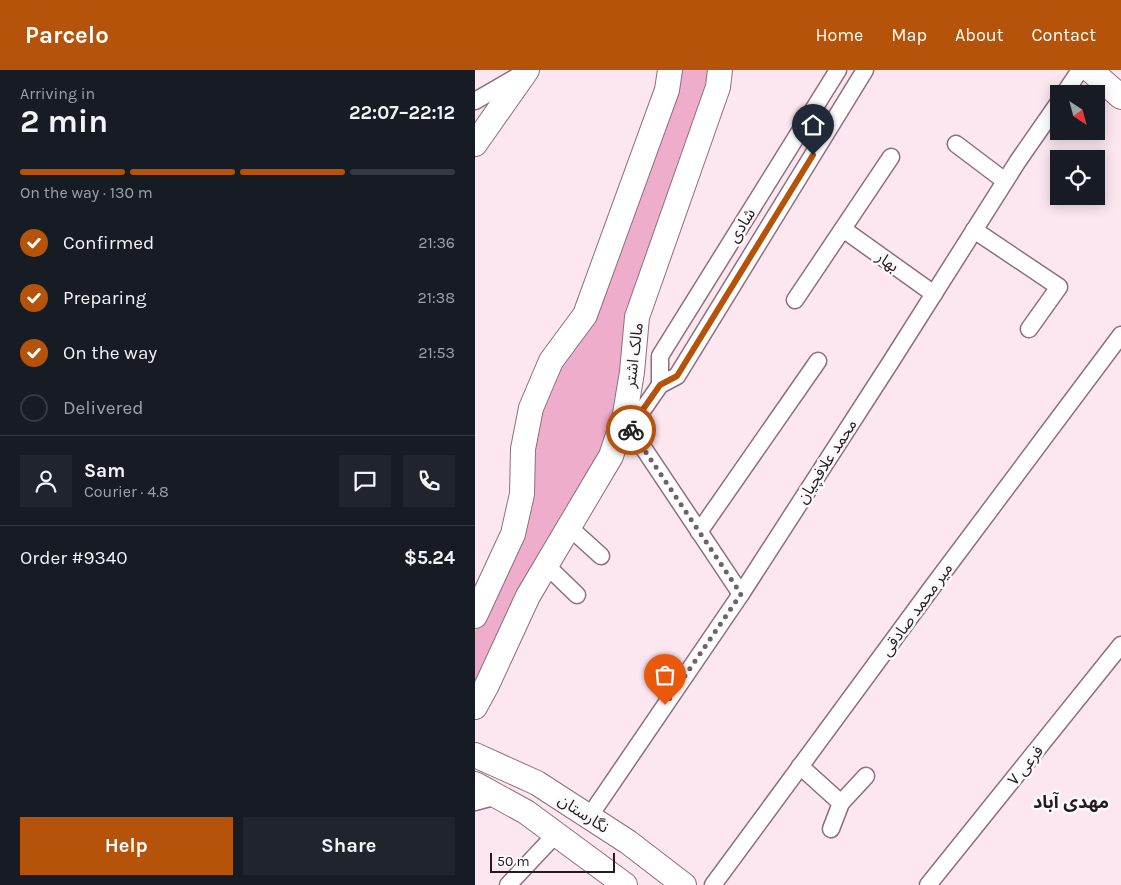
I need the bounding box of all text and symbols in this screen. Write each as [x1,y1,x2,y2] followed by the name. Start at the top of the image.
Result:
[25,21,109,49] text: Parcelo
[815,24,863,46] text: Home
[891,24,927,46] text: Map
[955,24,1004,46] text: About
[1032,24,1096,46] text: Contact
[20,84,95,103] text: Arriving in
[1050,85,1105,140] north arrow
[1050,85,1105,205] map controls
[349,102,455,124] text: 22:07–22:12
[20,103,108,140] text: 2 min
[792,104,834,155] pin
[799,111,827,139] icon: home
[1050,150,1105,205] button: locate
[20,183,153,202] text: On the way · 130 m
[724,205,759,246] street label: شادی
[20,229,48,257] icon: check
[63,232,154,254] text: Confirmed
[418,233,455,252] text: 21:36
[872,246,903,276] street label: بهار
[20,284,48,312] icon: check
[63,287,146,309] text: Preparing
[417,288,455,307] text: 21:38
[620,322,647,390] street label: مالک اشتر
[20,339,48,367] icon: check
[63,342,157,364] text: On the way
[418,343,455,362] text: 21:53
[63,397,143,419] text: Delivered
[606,405,656,455] courier
[617,416,645,444] icon: bike
[792,416,862,508] street label: محمد علافچیان
[20,455,72,507] button: person
[339,455,391,507] button: chat
[403,455,455,507] button: phone
[84,460,125,482] text: Sam
[84,482,169,501] text: Courier · 4.8
[20,547,128,569] text: Order #9340
[404,547,455,569] text: $5.24
[876,559,957,660] street label: میر محمد صادقی
[644,654,686,705] pin
[651,661,679,689] icon: bag
[1004,742,1047,789] street label: فرعی ۷
[555,790,613,837] street label: نگارستان
[1033,791,1109,813] district label: مهدی آباد
[20,817,233,875] button: Help
[243,817,455,875] button: Share
[490,850,615,873] scale bar
[497,853,530,870] text: 50 m

